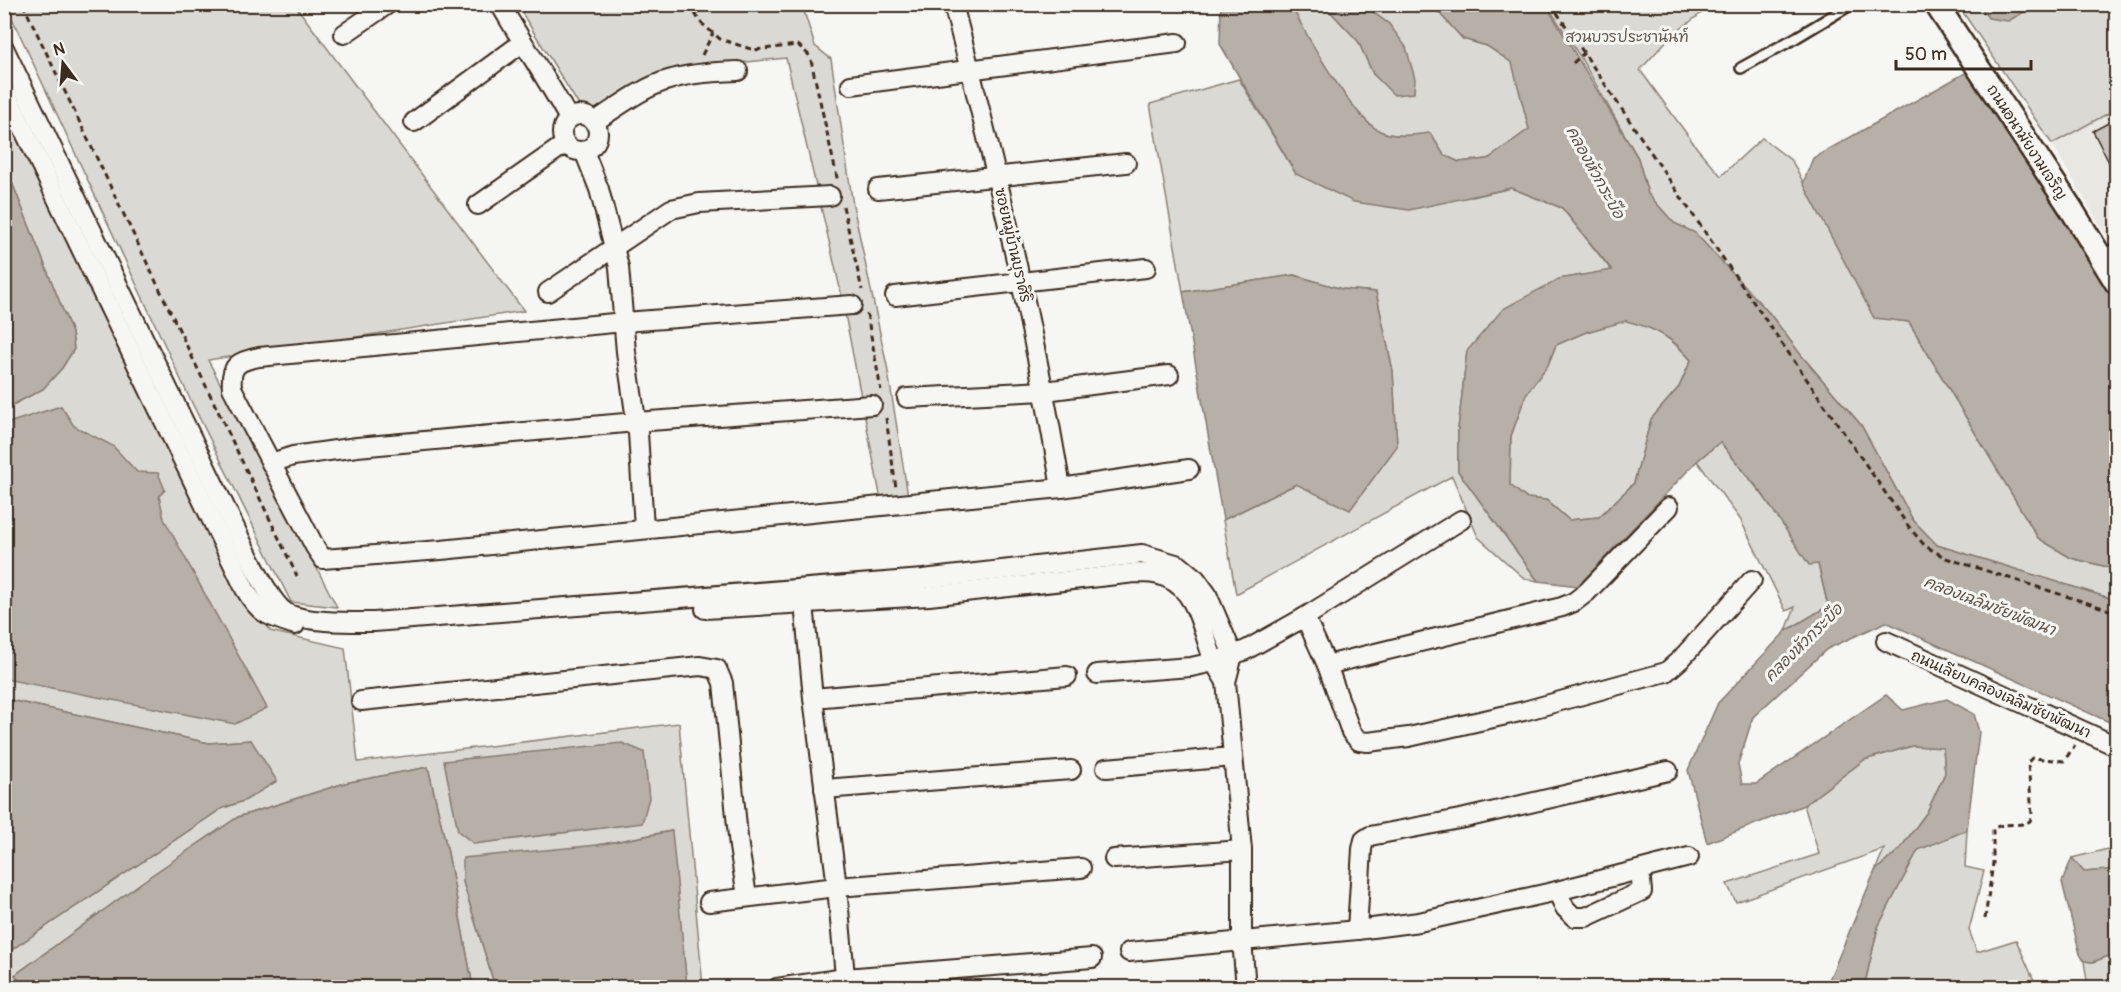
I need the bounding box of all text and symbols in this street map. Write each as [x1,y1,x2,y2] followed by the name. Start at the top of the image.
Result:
[1565,27,1689,47] park label: สวนบวรประชานันท์
[33,33,93,93] north arrow
[1896,33,2031,71] scale bar
[51,38,67,61] text: N
[1905,43,1947,66] text: 50 m
[1982,81,2071,203] street label: ถนนอนามัยงามเจริญ
[1562,123,1629,224] water label: คลองหัวกระบือ
[989,186,1036,305] street label: ซอยหมู่บ้านบุราศิริ
[1921,572,2059,641] water label: คลองเฉลิมชัยพัฒนา
[1760,598,1848,686] water label: คลองหัวกระบือ
[1908,646,2094,743] street label: ถนนเลียบคลองเฉลิมชัยพัฒนา

